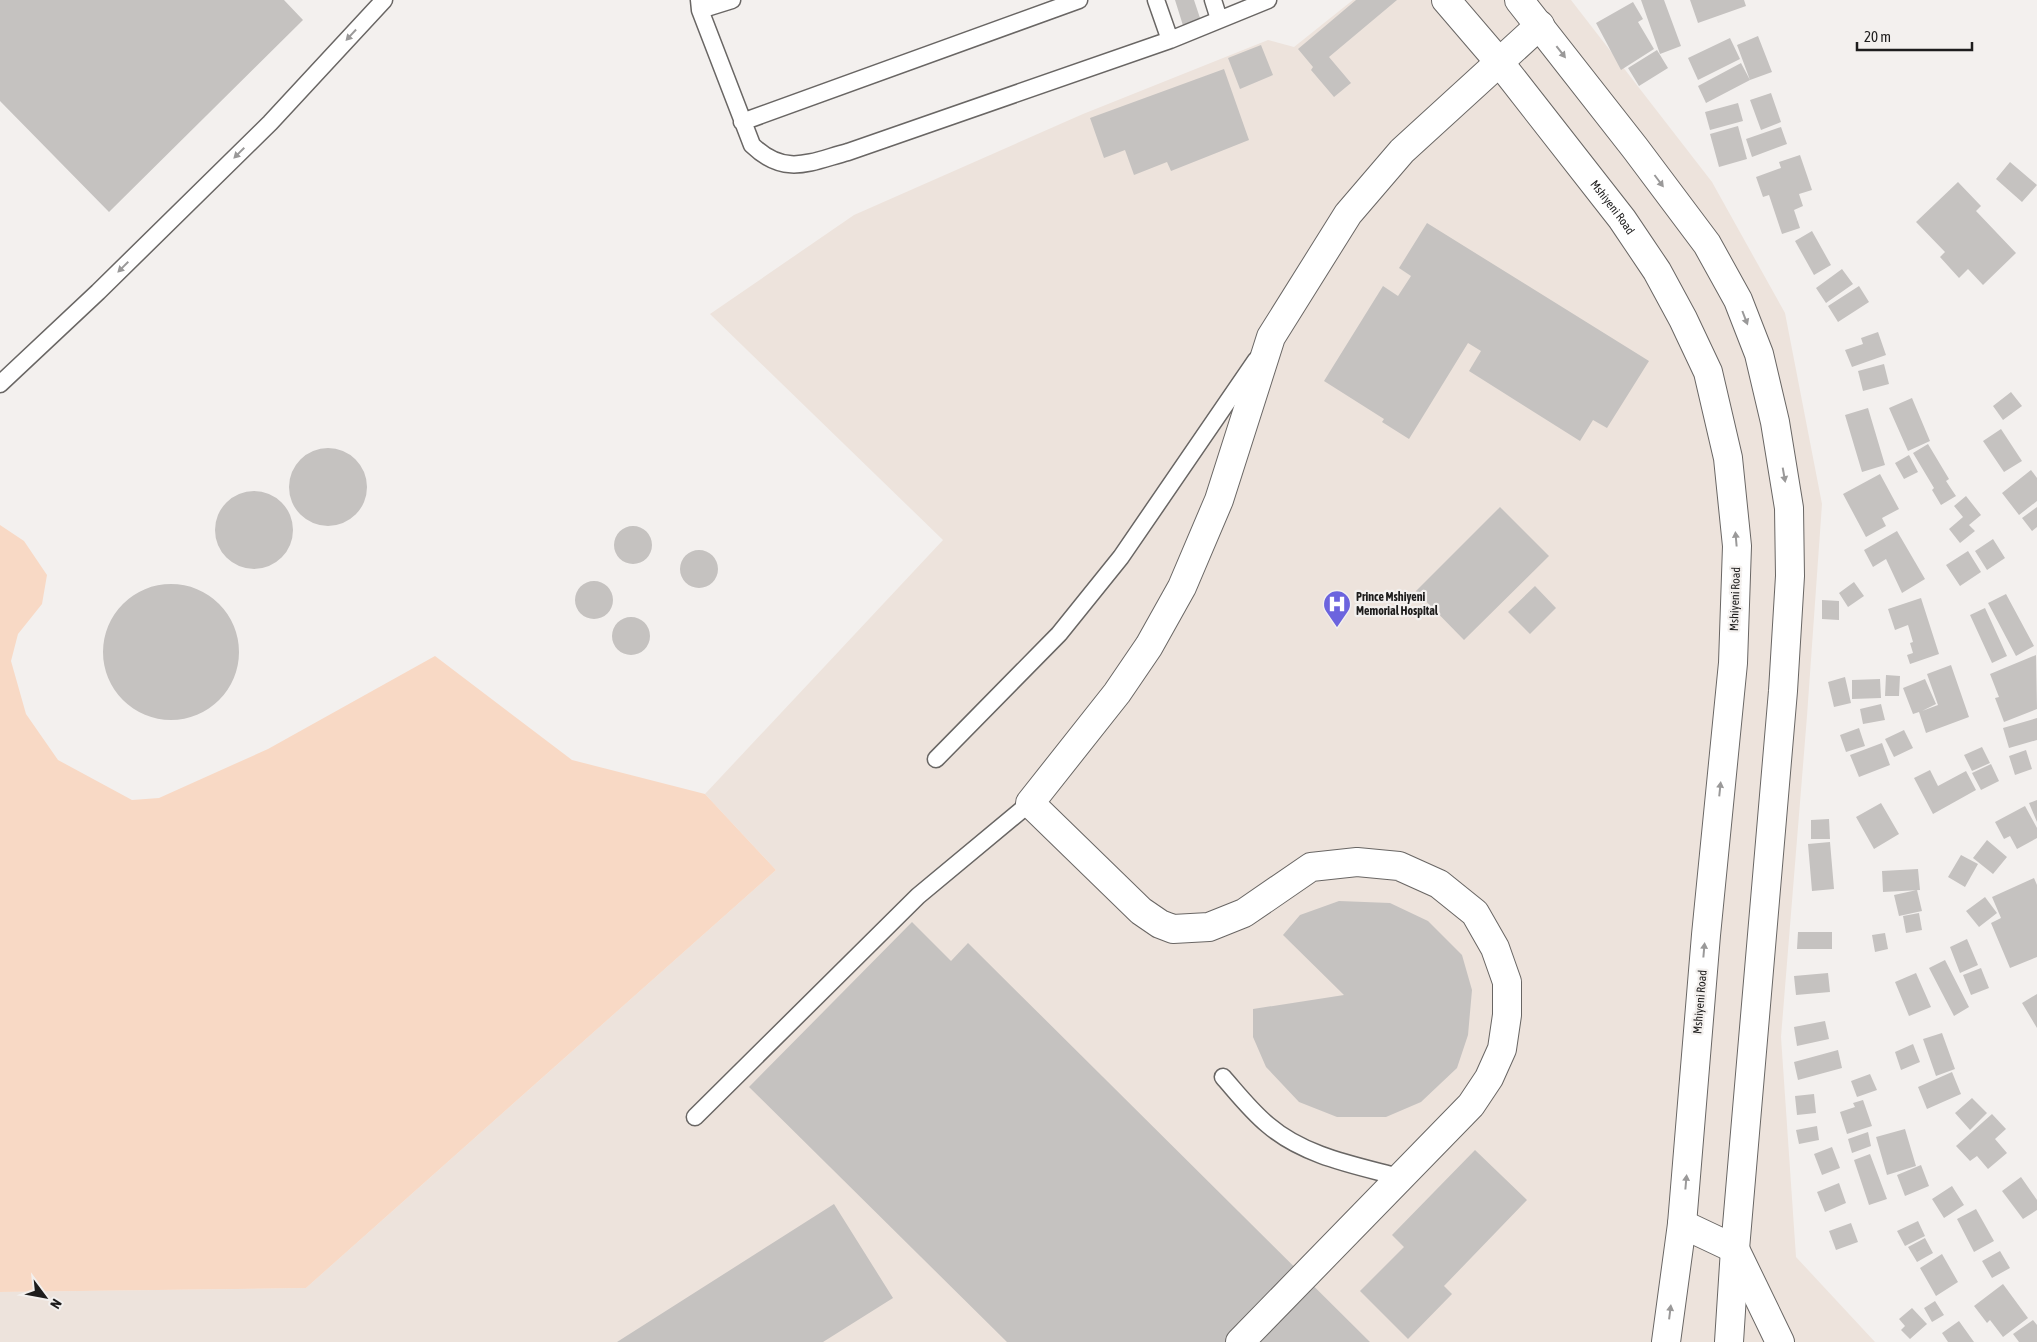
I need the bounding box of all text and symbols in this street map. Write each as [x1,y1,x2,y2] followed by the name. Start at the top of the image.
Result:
[1857,20,1972,52] scale bar
[1864,28,1891,45] text: 20 m
[345,29,357,41] one-way arrow
[1555,45,1566,58] one-way arrow
[233,147,245,159] one-way arrow
[1654,174,1665,187] one-way arrow
[1587,178,1637,237] street label: Mshiyeni Road
[117,261,129,273] one-way arrow
[1741,311,1749,326] one-way arrow
[1780,468,1788,484] one-way arrow
[1732,531,1740,547] one-way arrow
[1727,567,1743,631] street label: Mshiyeni Road
[1322,589,1352,628] hospital icon: Prince Mshiyeni Memorial Hospital
[1356,590,1439,618] place label: Prince Mshiyeni Memorial Hospital
[1717,780,1725,796] one-way arrow
[1700,942,1708,958] one-way arrow
[1690,969,1710,1035] street label: Mshiyeni Road
[1682,1174,1690,1190] one-way arrow
[20,1272,70,1322] north arrow
[47,1296,65,1312] text: N
[1666,1304,1674,1320] one-way arrow

